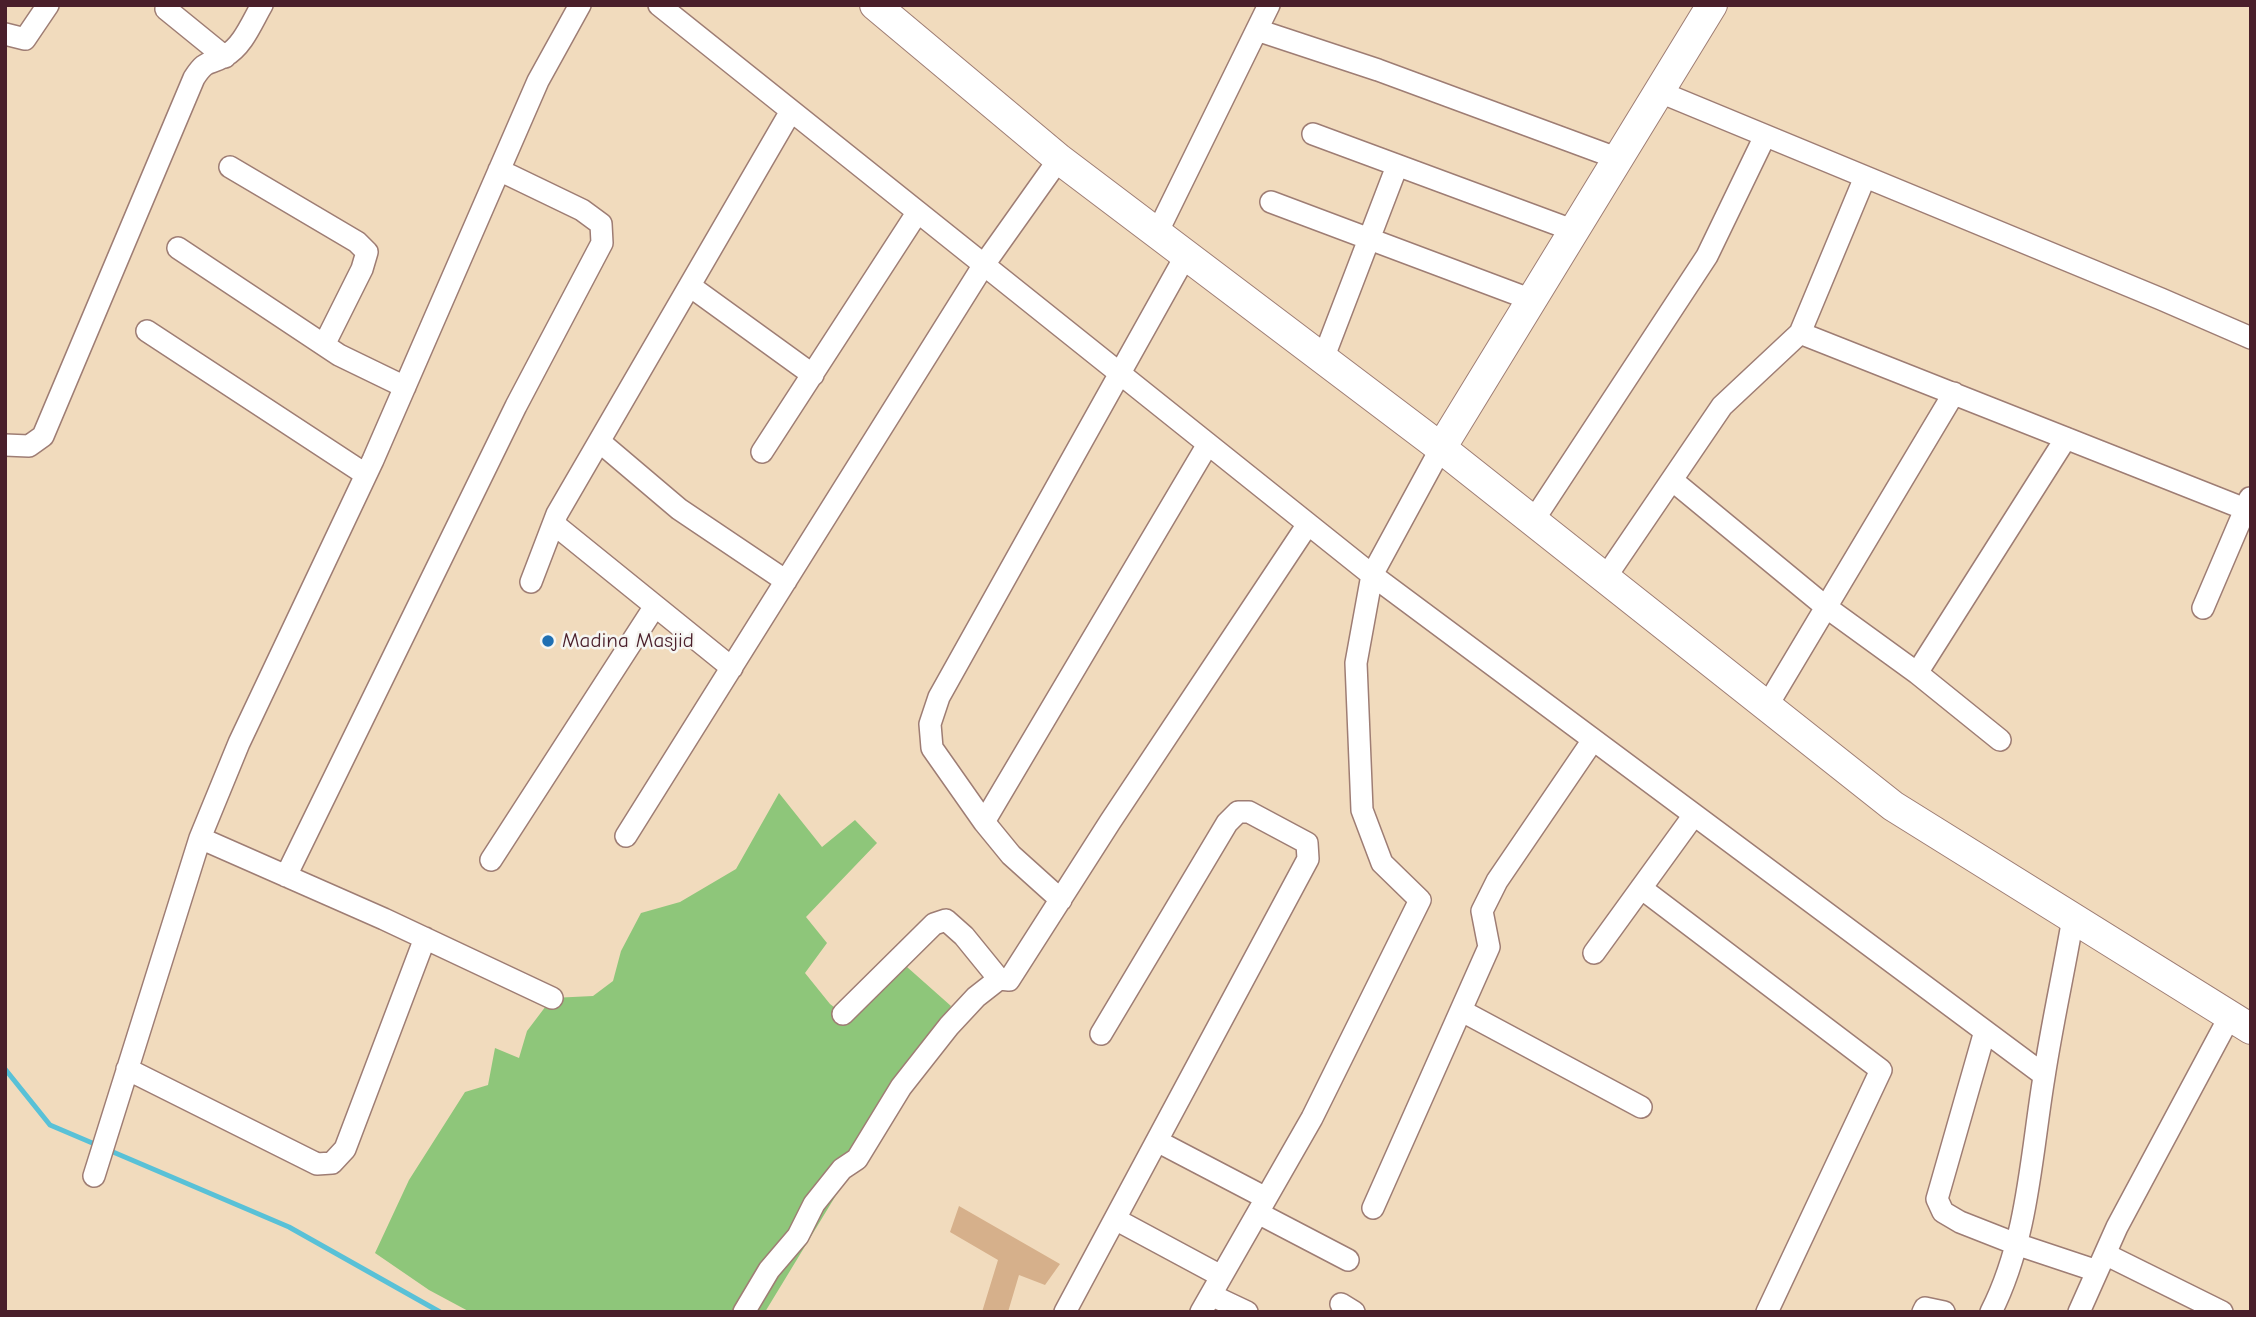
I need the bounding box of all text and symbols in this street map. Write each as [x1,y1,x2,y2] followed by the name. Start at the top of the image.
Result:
[562,628,694,654] place label: Madina Masjid
[540,633,556,649] marker: Madina Masjid

